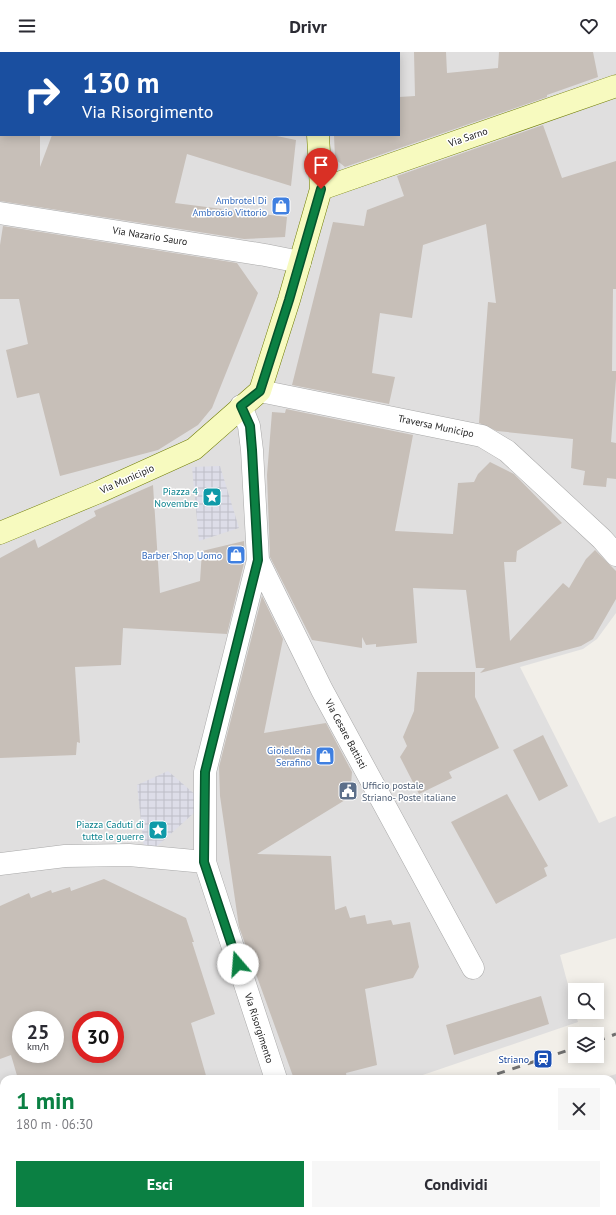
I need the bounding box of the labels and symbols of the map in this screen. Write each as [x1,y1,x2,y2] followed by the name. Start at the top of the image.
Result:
[446,124,489,150] street label: Via Sarno
[304,148,338,189] pin
[192,194,267,219] place label: Ambrotel Di Ambrosio Vittorio
[270,195,292,217] shop icon: Ambrotel Di Ambrosio Vittorio
[111,224,188,248] street label: Via Nazario Sauro
[397,412,475,440] street label: Traversa Municipo
[97,461,156,497] street label: Via Municipio
[154,485,199,510] place label: Piazza 4 Novembre
[201,486,223,508] place icon: Piazza 4 Novembre
[225,544,247,566] shop icon: Barber Shop Uomo
[142,549,222,562] place label: Barber Shop Uomo
[322,696,370,771] street label: Via Cesare Battisti
[267,744,311,769] place label: Gioielleria Serafino
[314,745,336,767] shop icon: Gioielleria Serafino
[362,779,456,804] place label: Ufficio postale Striano- Poste italiane
[337,780,359,802] public building icon: Ufficio postale Striano- Poste italiane
[76,818,144,843] place label: Piazza Caduti di tutte le guerre
[147,819,169,841] place icon: Piazza Caduti di tutte le guerre
[217,943,259,985] position arrow
[241,990,276,1065] street label: Via Risorgimento
[72,1011,124,1063] speed limit sign: 30
[532,1048,554,1070] station icon: Striano
[498,1053,529,1066] place label: Striano

